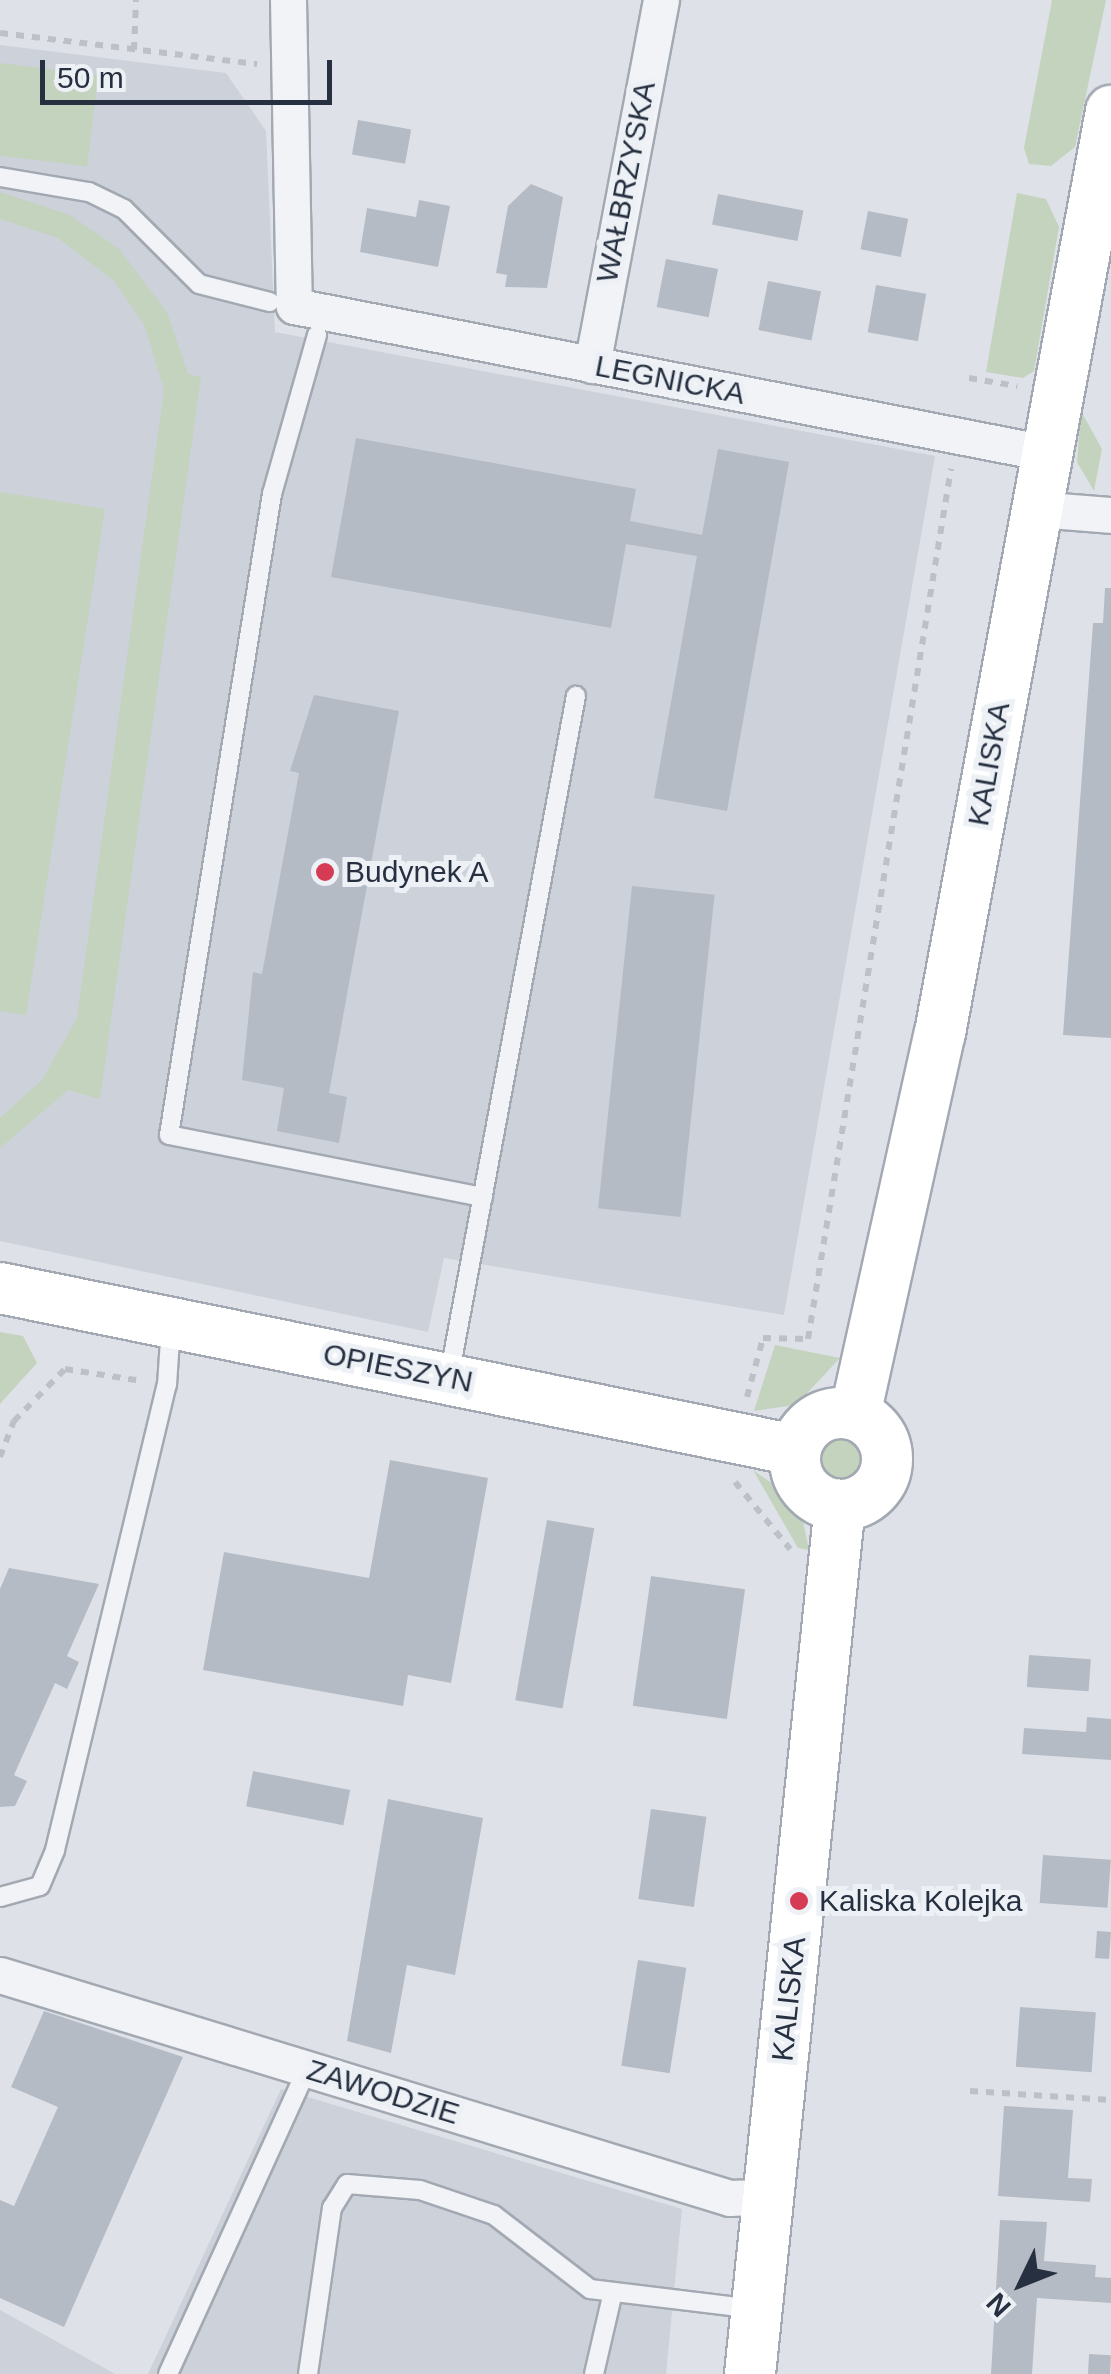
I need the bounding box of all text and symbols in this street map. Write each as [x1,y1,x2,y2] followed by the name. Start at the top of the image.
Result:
[45,40,338,102] scale bar
[57,61,124,94] text: 50 m
[589,78,663,286] street label: WAŁBRZYSKA
[592,348,748,412] street label: LEGNICKA
[960,699,1018,829] street label: KALISKA
[345,854,490,890] place label: Budynek A
[314,861,336,883] marker: Budynek A
[320,1336,476,1400] street label: OPIESZYN
[819,1883,1022,1919] place label: Kaliska Kolejka
[788,1890,810,1912] marker: Kaliska Kolejka
[765,1935,813,2063] street label: KALISKA
[303,2052,463,2132] street label: ZAWODZIE
[971,2234,1071,2334] north arrow
[980,2287,1017,2323] text: N

